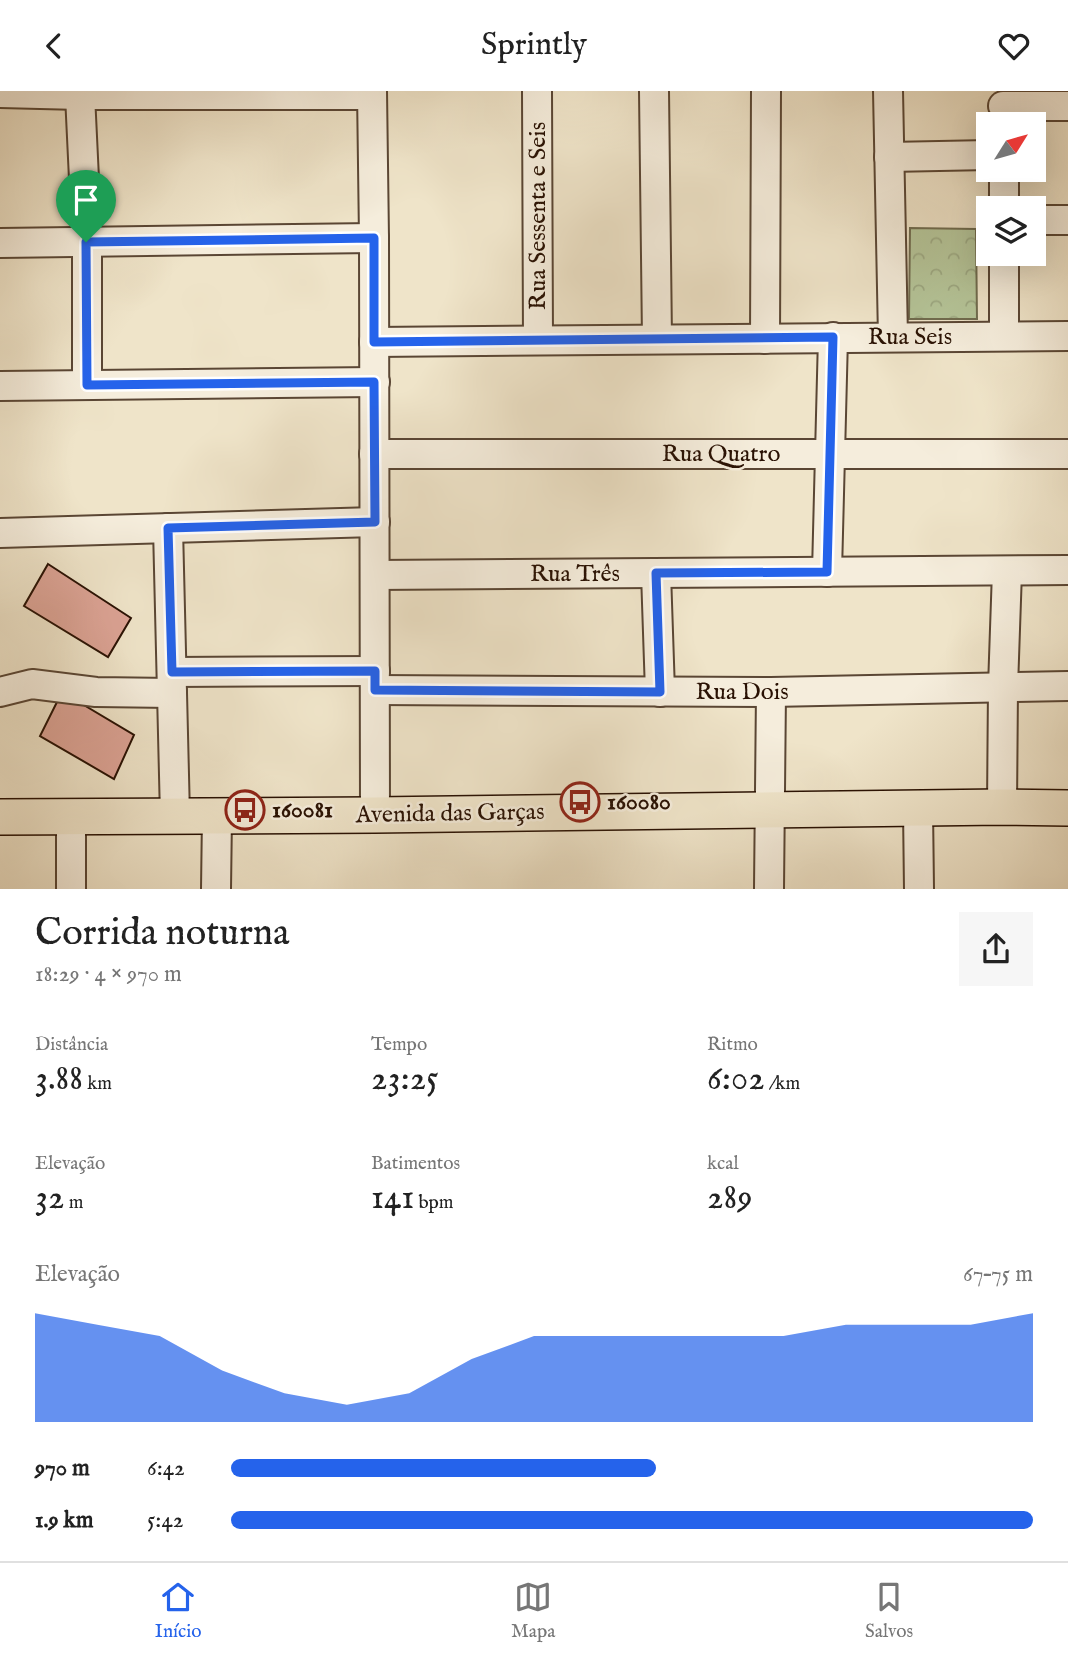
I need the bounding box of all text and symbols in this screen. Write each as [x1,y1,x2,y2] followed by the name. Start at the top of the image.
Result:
[481,25,587,66] text: Sprintly
[35,27,73,65] icon: back
[995,27,1033,65] icon: heart
[976,112,1046,182] north arrow
[976,112,1046,266] map controls
[523,122,554,310] street label: Rua Sessenta e Seis
[56,170,116,242] pin
[67,181,105,219] icon: arrive
[976,196,1046,266] button: layers
[868,322,952,353] street label: Rua Seis
[662,439,780,470] street label: Rua Quatro
[530,559,620,590] street label: Rua Três
[695,677,789,708] street label: Rua Dois
[559,781,601,823] bus stop icon: 160080
[607,787,671,818] place label: 160080
[224,789,266,831] bus stop icon: 160081
[272,795,333,826] place label: 160081
[354,797,545,831] street label: Avenida das Garças
[35,910,290,958] text: Corrida noturna
[959,912,1033,986] button: share
[35,960,182,989] text: 18:29 · 4 × 970 m
[35,1033,108,1057] text: Distância
[371,1033,427,1057] text: Tempo
[707,1033,758,1057] text: Ritmo
[35,1057,83,1102] text: 3.88
[371,1057,439,1102] text: 23:25
[707,1057,765,1102] text: 6:02
[83,1072,112,1096] text: km
[765,1072,800,1096] text: /km
[35,1152,105,1176] text: Elevação
[371,1152,460,1176] text: Batimentos
[707,1152,739,1176] text: kcal
[35,1176,65,1221] text: 32
[371,1176,414,1221] text: 141
[707,1176,752,1221] text: 289
[65,1191,83,1215] text: m
[414,1191,453,1215] text: bpm
[35,1260,120,1289] text: Elevação
[963,1260,1033,1289] text: 67–75 m
[35,1454,90,1483] text: 970 m
[147,1454,185,1483] text: 6:42
[35,1506,94,1535] text: 1.9 km
[147,1506,183,1535] text: 5:42
[155,1578,201,1644] tab: Início
[511,1578,556,1644] tab: Mapa
[865,1578,913,1644] tab: Salvos

